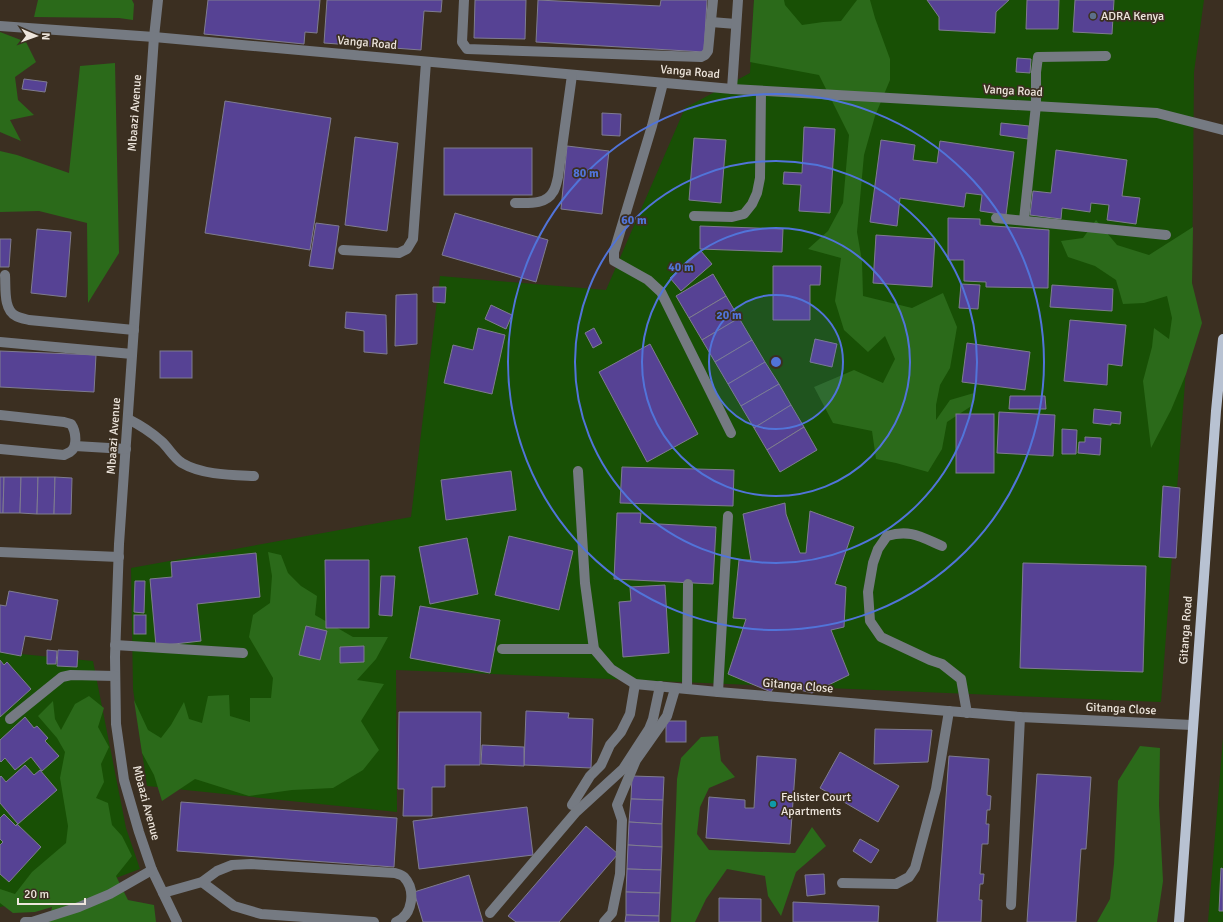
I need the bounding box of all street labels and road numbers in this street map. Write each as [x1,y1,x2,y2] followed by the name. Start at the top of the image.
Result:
[337,33,397,53] street label: Vanga Road
[660,62,720,82] street label: Vanga Road
[125,74,145,152] street label: Mbaazi Avenue
[983,82,1043,100] street label: Vanga Road
[104,397,124,475] street label: Mbaazi Avenue
[1176,595,1196,665] street label: Gitanga Road
[762,675,834,697] street label: Gitanga Close
[1085,700,1157,718] street label: Gitanga Close
[129,764,163,842] street label: Mbaazi Avenue

